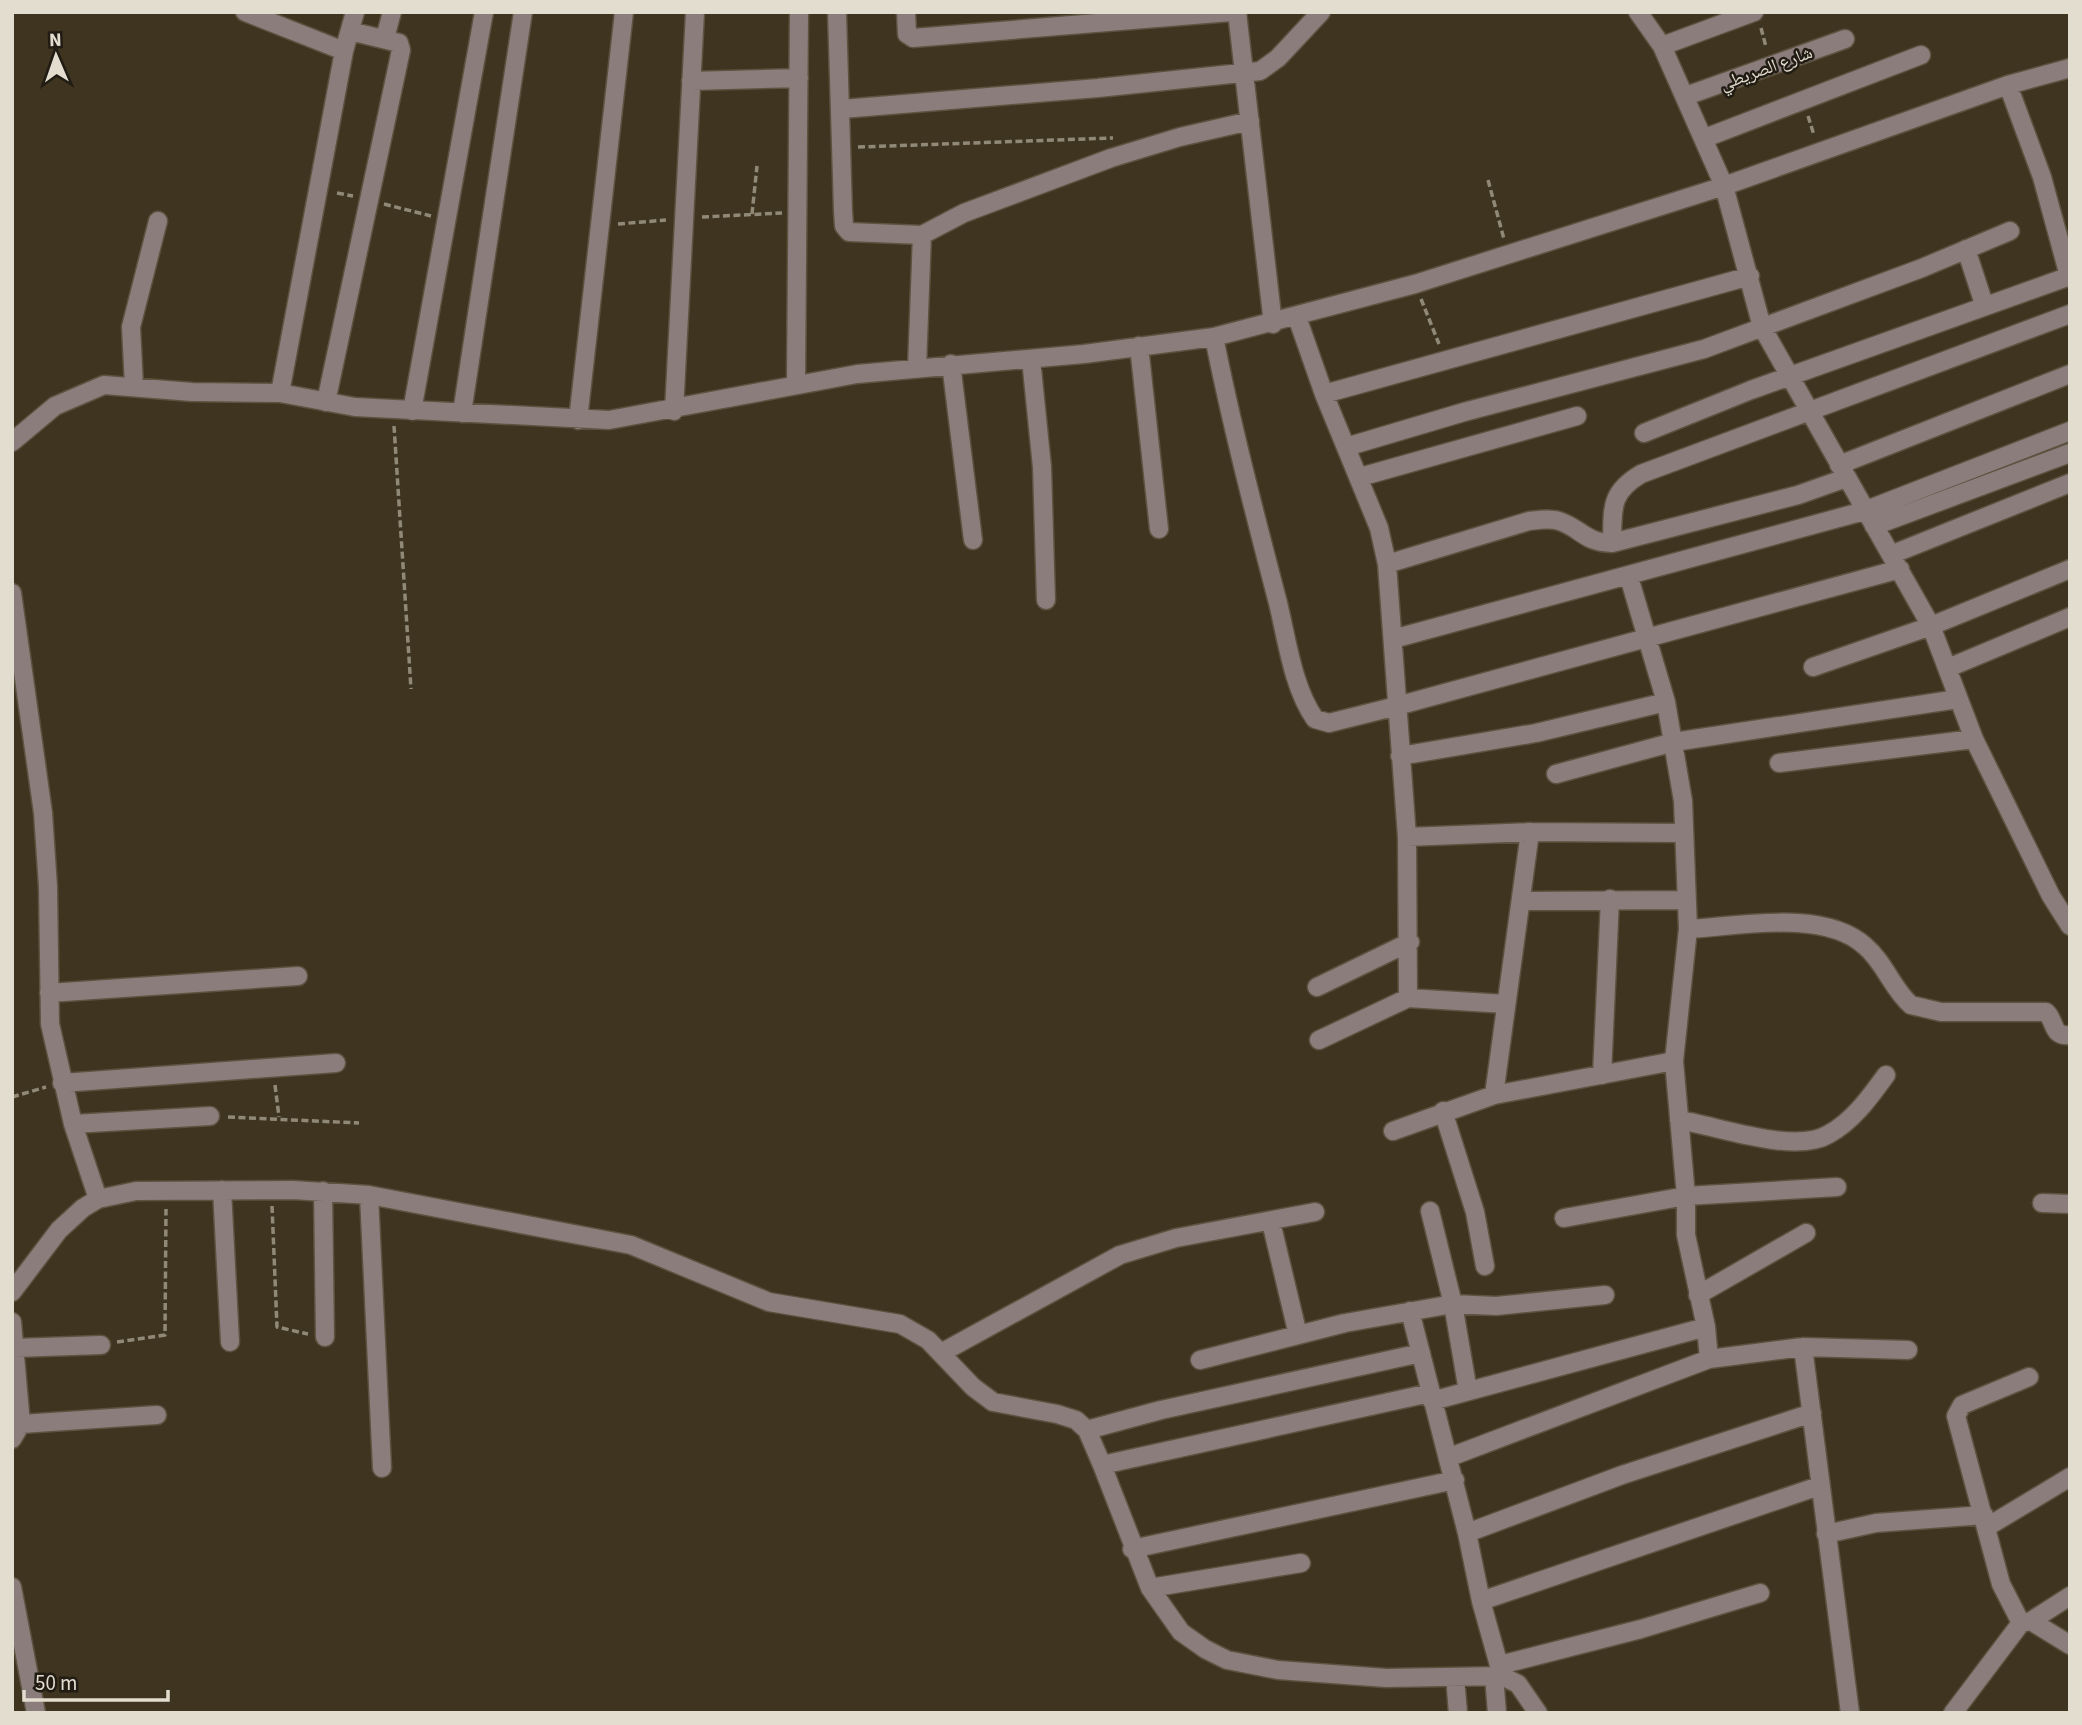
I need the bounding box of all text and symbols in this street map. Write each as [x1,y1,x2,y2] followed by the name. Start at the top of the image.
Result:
[21,21,91,91] north arrow
[49,27,62,54] text: N
[1716,40,1817,98] street label: شارع الصريطي
[24,1658,168,1702] scale bar
[35,1668,77,1698] text: 50 m

